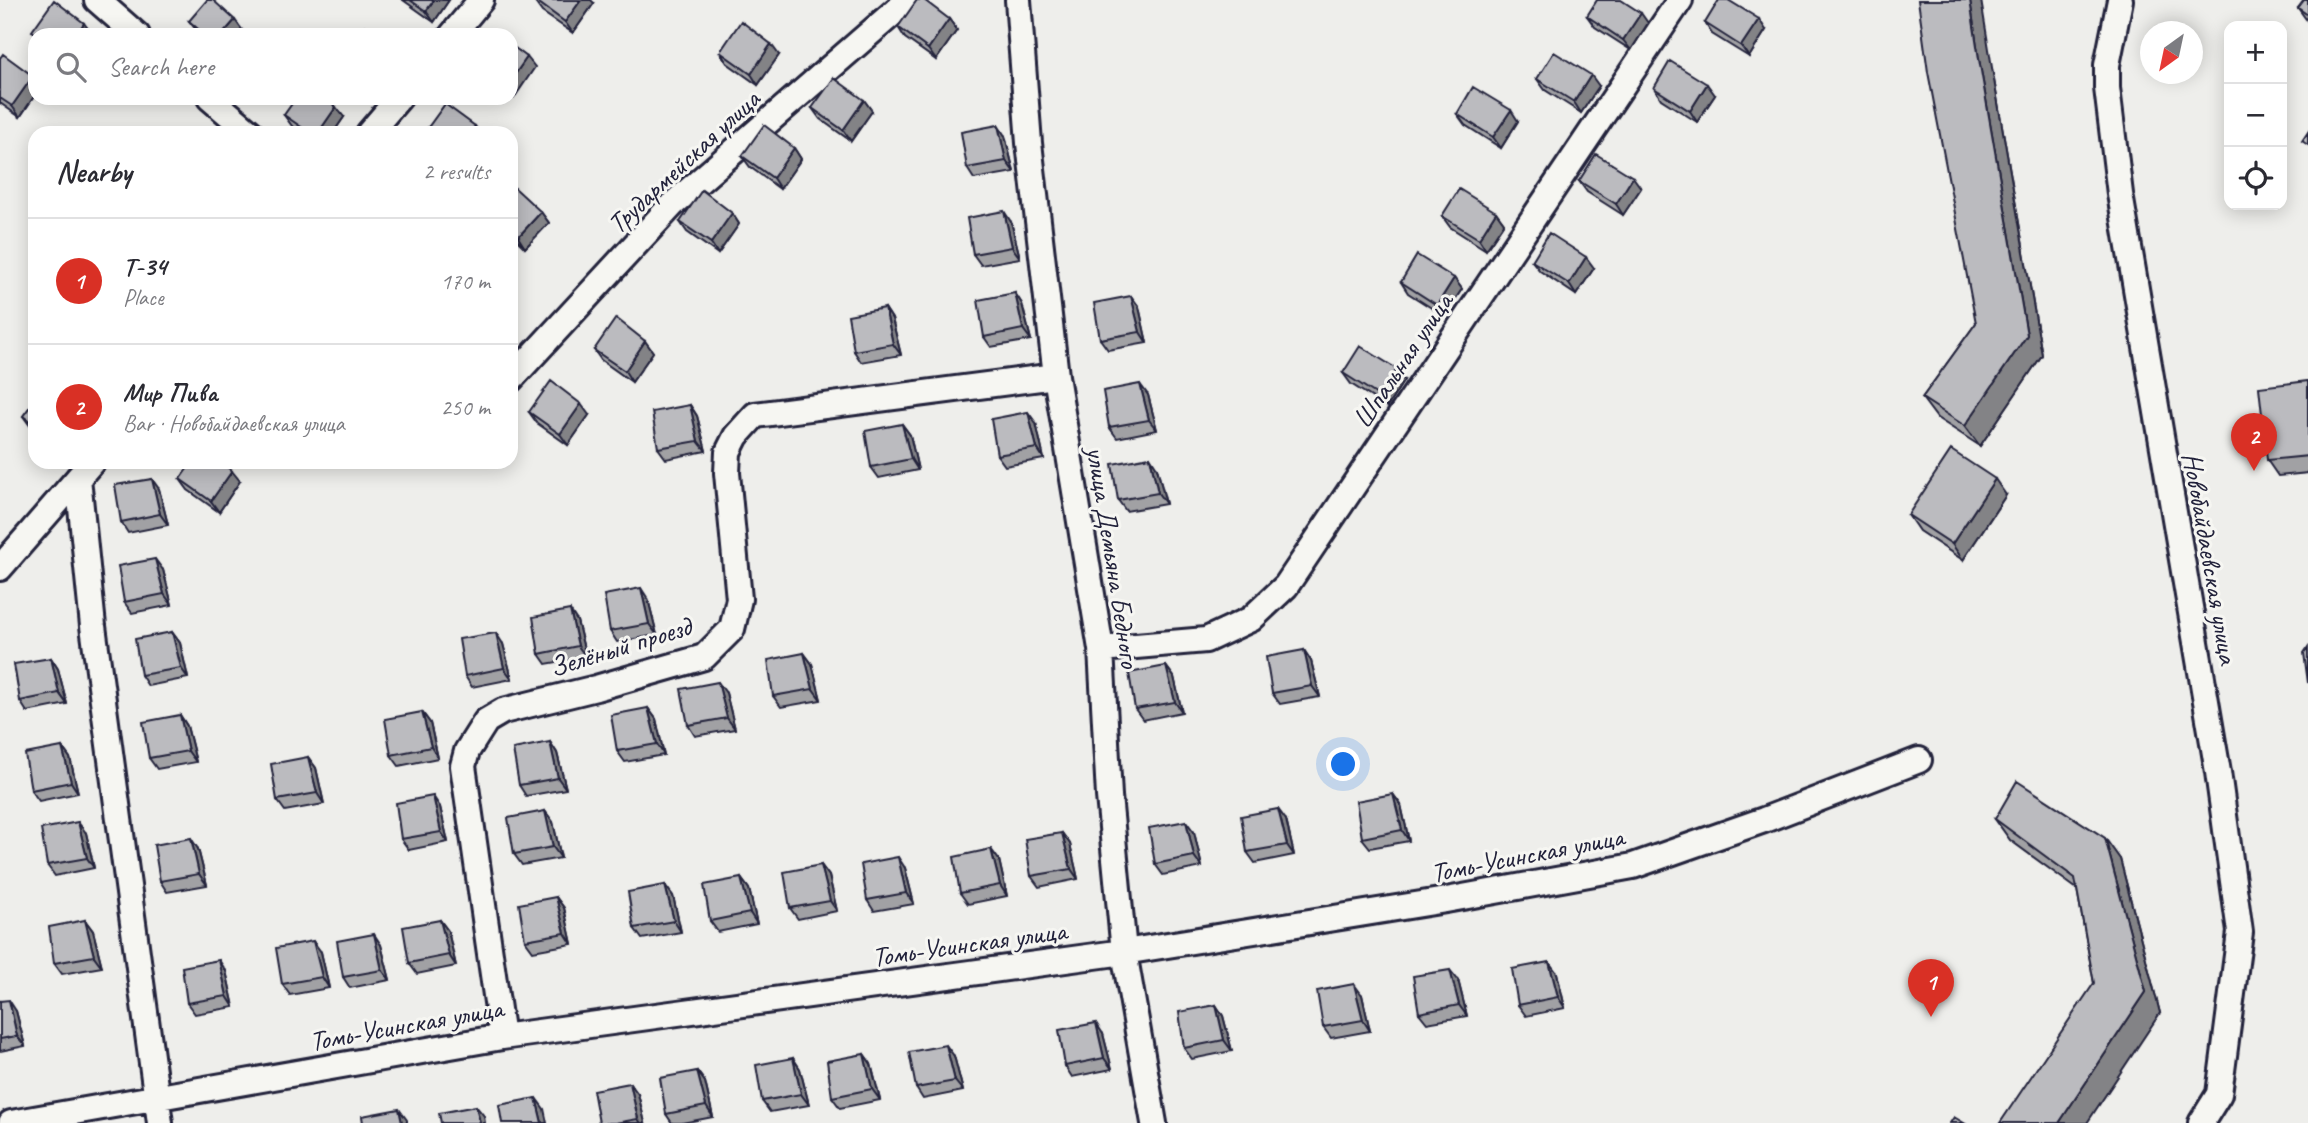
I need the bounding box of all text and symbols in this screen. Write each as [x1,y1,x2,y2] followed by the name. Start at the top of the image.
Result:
[2140,21,2203,84] north arrow
[2224,21,2287,210] map controls
[2224,21,2287,84] button: +
[28,28,518,105] search box
[52,48,90,86] icon: search
[108,50,214,83] text: Search here
[600,81,768,241] street label: Трудармейская улица
[2224,84,2287,147] button: −
[2224,147,2287,210] button: locate
[56,153,132,191] text: Nearby
[423,157,490,186] text: 2 results
[123,250,167,283] text: T-34
[74,267,84,296] text: 1
[441,267,490,296] text: 170 m
[123,283,163,312] text: Place
[1344,284,1462,434] street label: Шпальная улица
[123,376,217,409] text: Мир Пива
[74,393,84,422] text: 2
[441,393,490,422] text: 250 m
[123,409,345,438] text: Bar · Новобайдаевская улица
[2231,413,2277,471] pin: 2
[1078,442,1149,672] street label: улица Демьяна Бедного
[2175,450,2247,668] street label: Новобайдаевская улица
[545,607,698,685] street label: Зелёный проезд
[1326,747,1360,781] your location
[1428,818,1629,890] street label: Томь-Усинская улица
[870,912,1071,974] street label: Томь-Усинская улица
[1908,959,1954,1017] pin: 1
[307,990,508,1059] street label: Томь-Усинская улица

